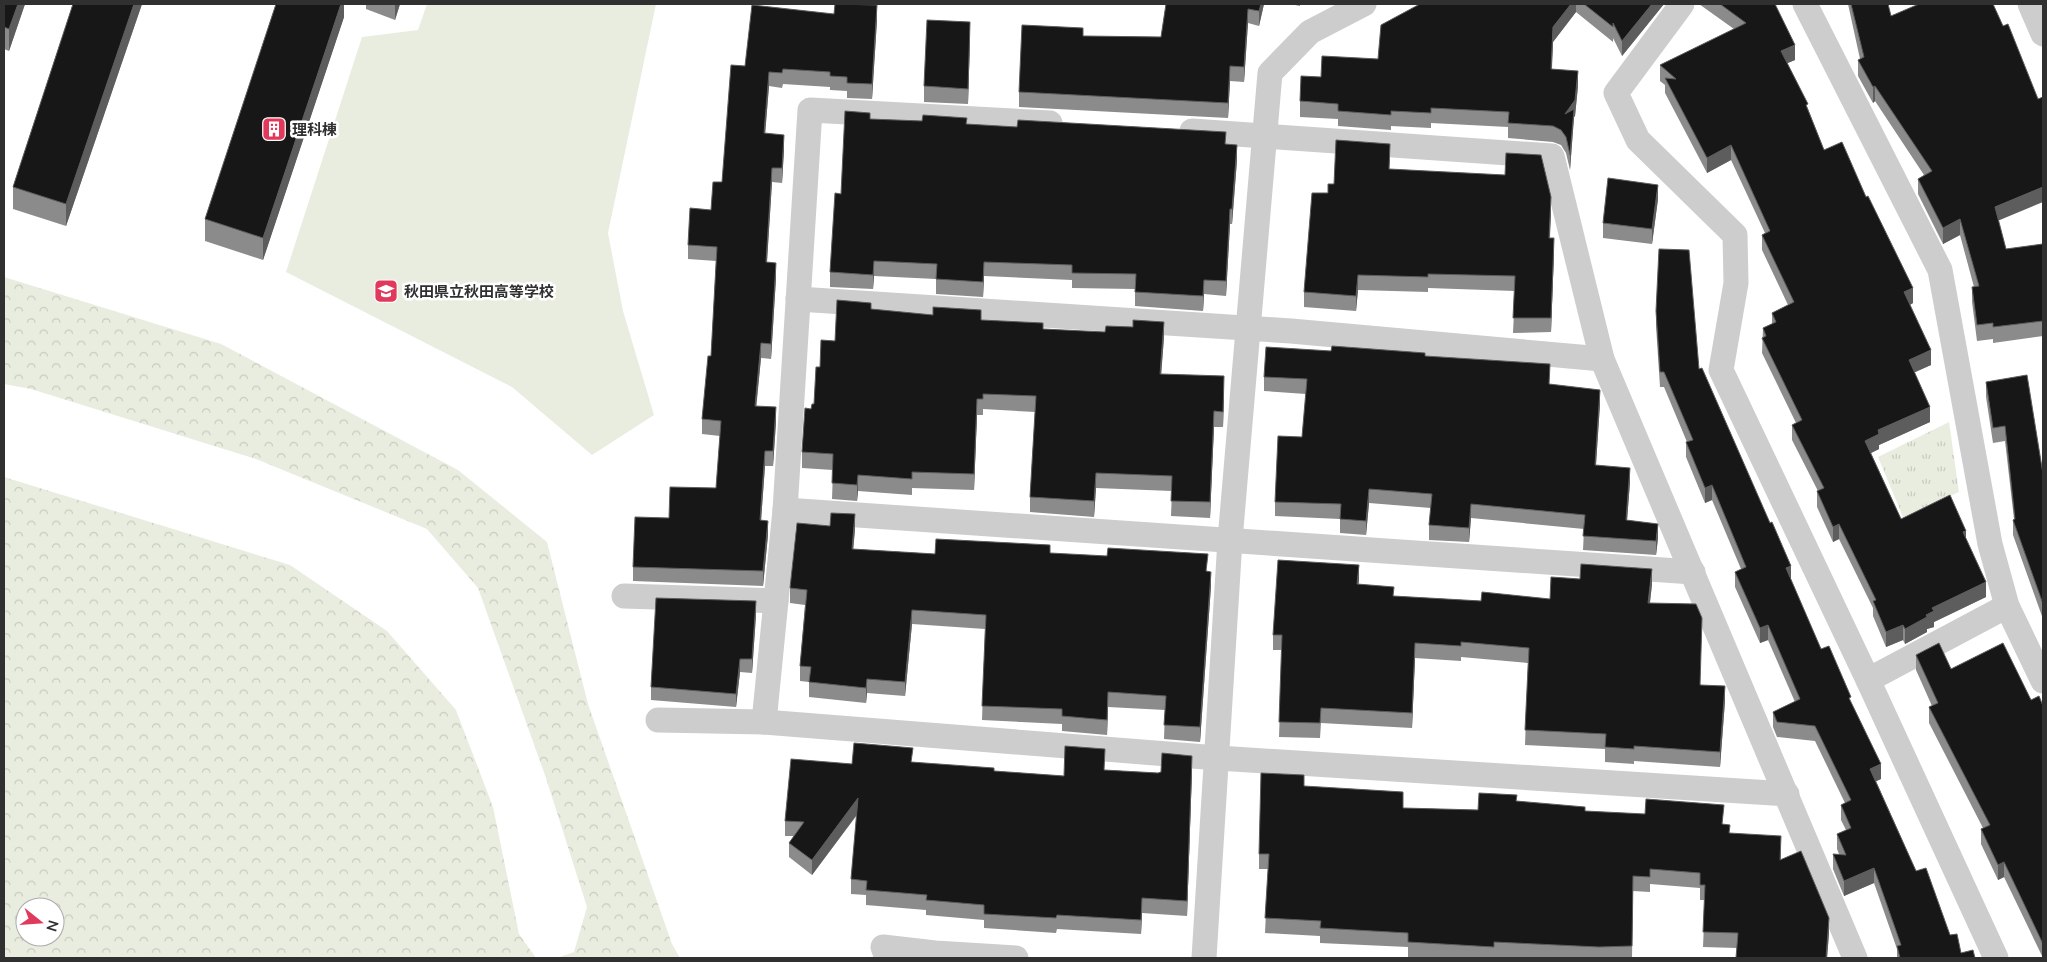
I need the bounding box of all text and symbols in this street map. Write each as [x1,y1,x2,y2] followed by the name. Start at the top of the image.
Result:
[261,116,287,142] building icon: 理科棟
[292,120,337,138] place label: 理科棟
[373,278,399,304] school or university icon: 秋田県立秋田高等学校
[404,282,554,300] place label: 秋田県立秋田高等学校
[15,897,65,947] north arrow
[43,918,63,934] text: N

